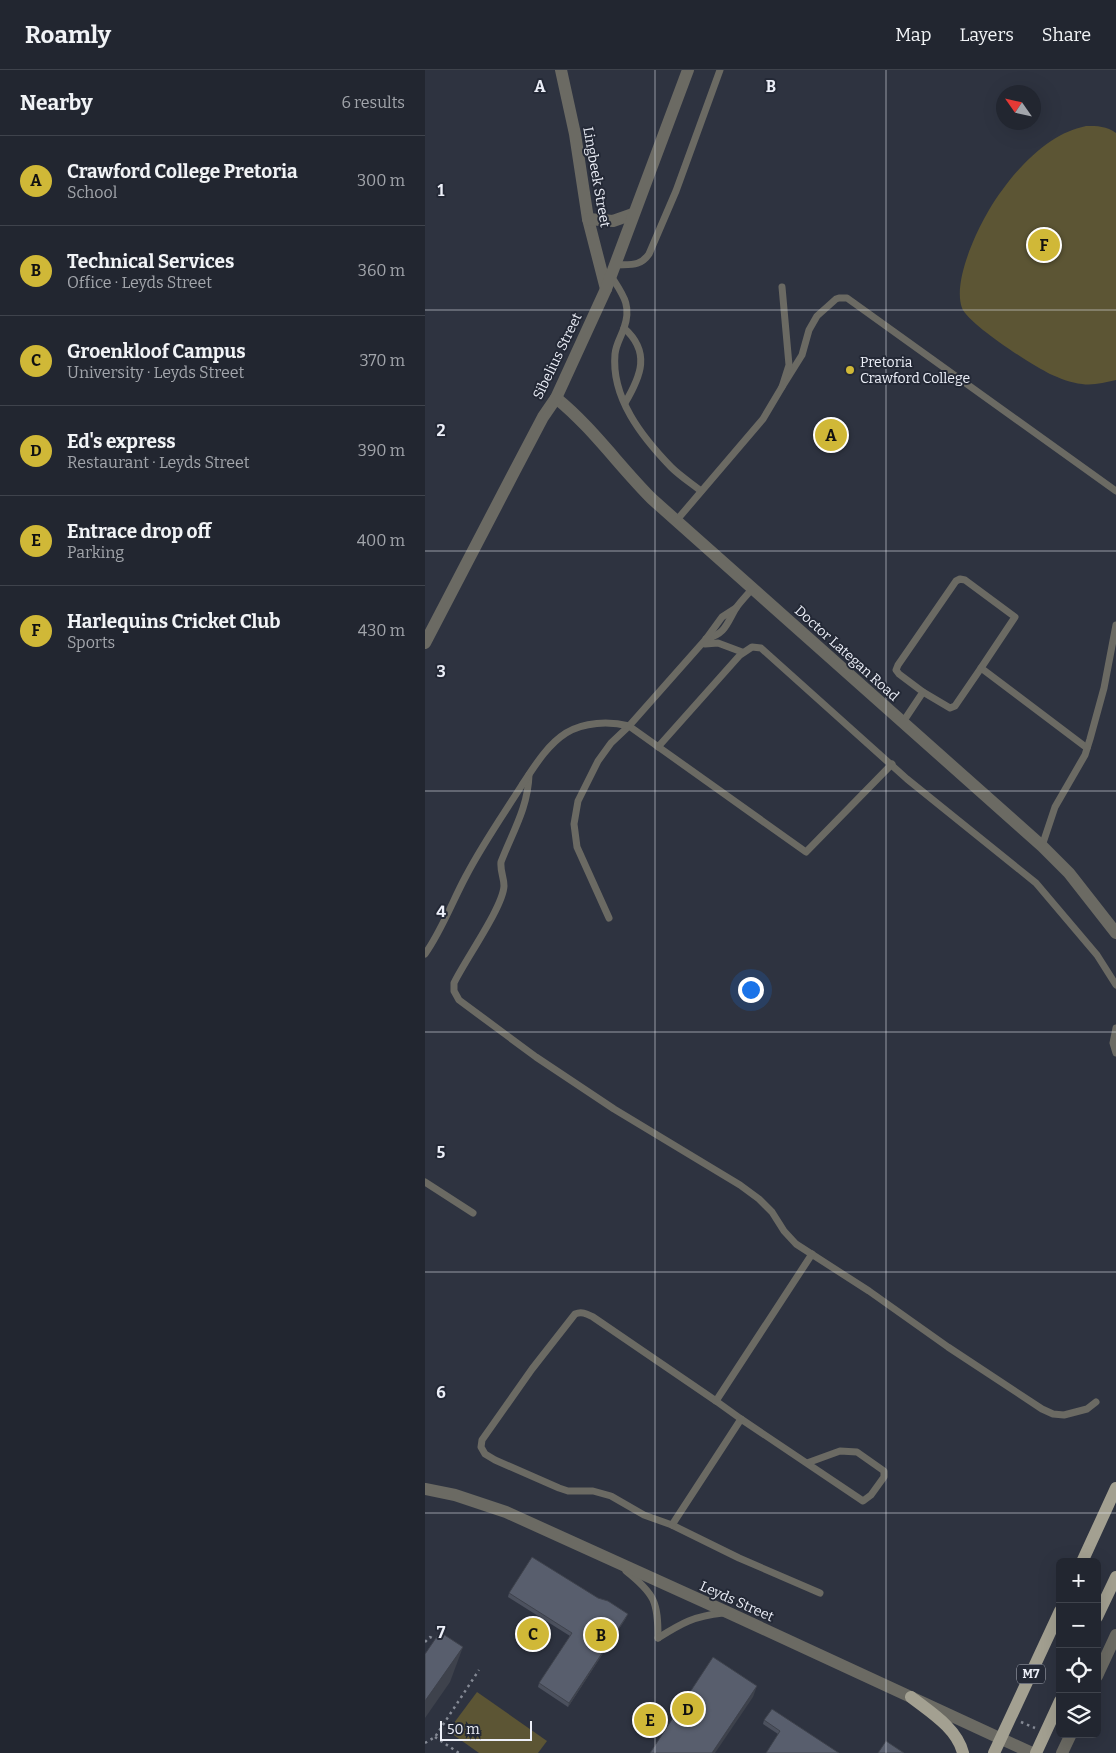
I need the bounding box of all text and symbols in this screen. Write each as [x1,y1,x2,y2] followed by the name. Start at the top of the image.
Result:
[25,21,111,49] text: Roamly
[895,24,931,46] text: Map
[959,24,1014,46] text: Layers
[1042,24,1091,46] text: Share
[534,77,546,96] text: A
[766,77,776,96] text: B
[996,85,1041,130] north arrow
[20,90,93,116] text: Nearby
[342,93,405,112] text: 6 results
[579,125,614,229] street label: Lingbeek Street
[67,160,298,183] text: Crawford College Pretoria
[30,171,42,190] text: A
[357,171,405,190] text: 300 m
[438,181,445,200] text: 1
[67,183,117,202] text: School
[1028,226,1060,264] pin: F
[67,250,234,273] text: Technical Services
[31,261,41,280] text: B
[358,261,405,280] text: 360 m
[67,273,212,292] text: Office · Leyds Street
[529,310,586,402] street label: Sibelius Street
[67,340,246,363] text: Groenkloof Campus
[31,351,41,370] text: C
[359,351,405,370] text: 370 m
[860,354,970,387] place label: Pretoria Crawford College
[67,363,244,382] text: University · Leyds Street
[844,364,856,376] marker: Pretoria Crawford College
[815,416,847,454] pin: A
[436,421,446,440] text: 2
[67,430,176,453] text: Ed's express
[30,441,42,460] text: D
[358,441,405,460] text: 390 m
[67,453,250,472] text: Restaurant · Leyds Street
[67,520,211,543] text: Entrace drop off
[31,531,41,550] text: E
[357,531,405,550] text: 400 m
[67,543,124,562] text: Parking
[791,602,902,705] street label: Doctor Lategan Road
[67,610,281,633] text: Harlequins Cricket Club
[32,621,41,640] text: F
[358,621,405,640] text: 430 m
[67,633,115,652] text: Sports
[436,662,446,681] text: 3
[436,902,446,921] text: 4
[738,977,764,1003] your location
[437,1143,446,1162] text: 5
[436,1383,446,1402] text: 6
[1056,1558,1101,1738] map controls
[1056,1558,1101,1603] button: +
[697,1578,776,1625] street label: Leyds Street
[1056,1603,1101,1648] button: −
[517,1615,549,1653] pin: C
[585,1616,617,1654] pin: B
[437,1623,446,1642] text: 7
[1056,1648,1101,1693] button: locate
[1017,1665,1045,1684] road number: M7
[672,1690,704,1728] pin: D
[1056,1693,1101,1738] button: layers
[634,1701,666,1739] pin: E
[440,1718,533,1741] scale bar
[447,1721,480,1738] text: 50 m

